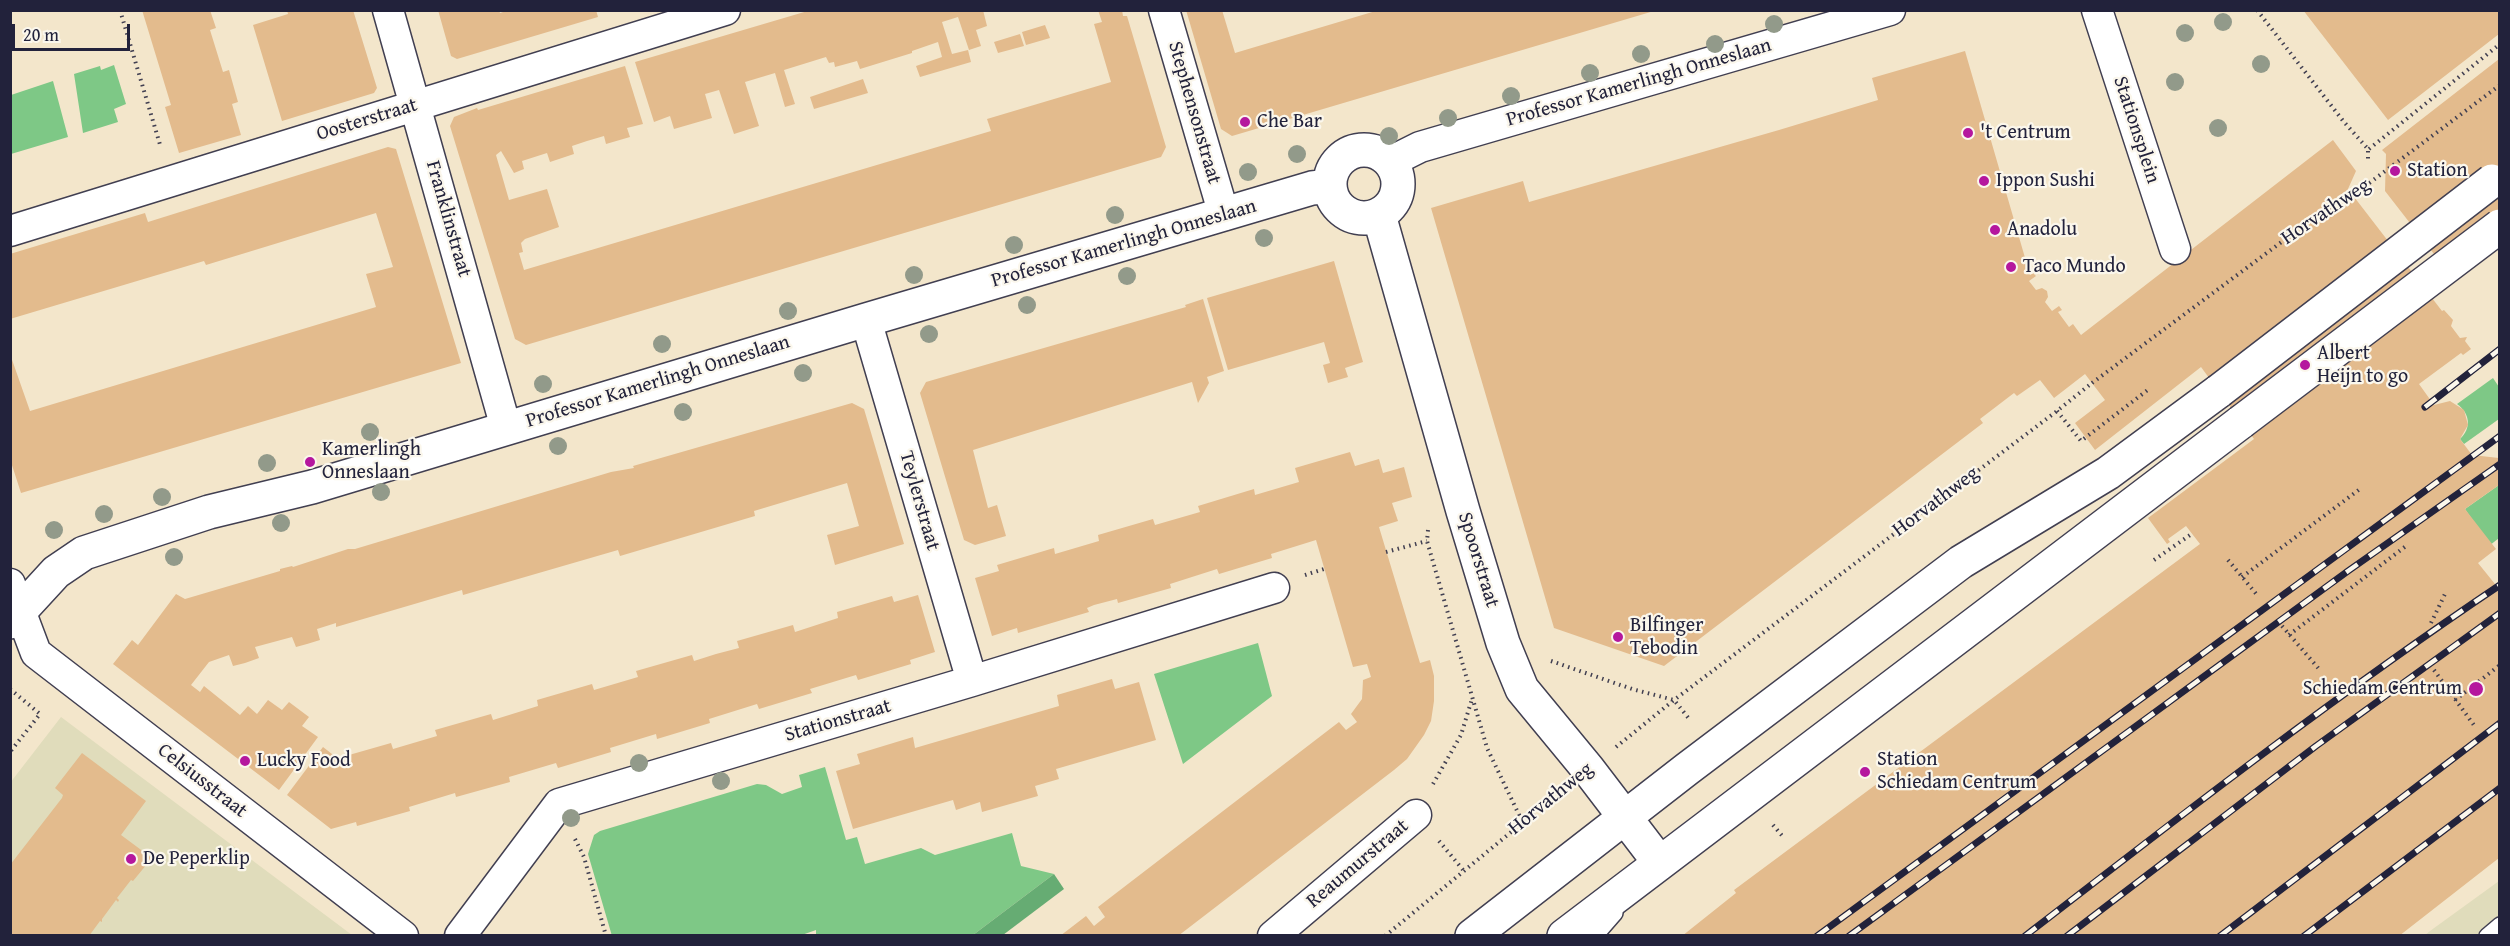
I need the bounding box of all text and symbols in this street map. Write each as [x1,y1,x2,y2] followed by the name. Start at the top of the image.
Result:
[15,12,134,50] scale bar
[23,21,59,48] text: 20 m
[1504,34,1774,132] street label: Professor Kamerlingh Onneslaan
[1162,39,1226,187] street label: Stephensonstraat
[2107,74,2165,186] street label: Stationsplein
[314,93,420,147] street label: Oosterstraat
[1257,110,1322,134] place label: Che Bar
[1238,115,1252,129] marker: Che Bar
[1980,121,2071,145] place label: 't Centrum
[1961,126,1975,140] marker: 't Centrum
[420,158,476,280] street label: Franklinstraat
[2407,159,2467,183] place label: Station
[2388,164,2402,178] marker: Station
[1996,169,2095,193] place label: Ippon Sushi
[2277,173,2375,251] street label: Horvathweg
[1977,174,1991,188] marker: Ippon Sushi
[989,195,1259,293] street label: Professor Kamerlingh Onneslaan
[2007,218,2077,242] place label: Anadolu
[1988,223,2002,237] marker: Anadolu
[2023,255,2126,279] place label: Taco Mundo
[2004,260,2018,274] marker: Taco Mundo
[523,330,793,434] street label: Professor Kamerlingh Onneslaan
[2317,342,2408,389] place label: Albert Heijn to go
[2298,358,2312,372] marker: Albert Heijn to go
[322,438,421,485] place label: Kamerlingh Onneslaan
[893,449,945,553] street label: Teylerstraat
[303,455,317,469] marker: Kamerlingh Onneslaan
[1888,462,1984,542] street label: Horvathweg
[1452,510,1504,610] street label: Spoorstraat
[1630,614,1703,661] place label: Bilfinger Tebodin
[1611,630,1625,644] marker: Bilfinger Tebodin
[2303,677,2462,701] place label: Schiedam Centrum
[2467,680,2485,698] marker: Schiedam Centrum
[782,694,894,748] street label: Stationstraat
[152,739,252,823] street label: Celsiusstraat
[1877,748,2036,795] place label: Station Schiedam Centrum
[257,749,351,773] place label: Lucky Food
[238,754,252,768] marker: Lucky Food
[1504,758,1598,840] street label: Horvathweg
[1858,765,1872,779] marker: Station Schiedam Centrum
[1302,814,1414,914] street label: Reaumurstraat
[143,847,250,871] place label: De Peperklip
[124,852,138,866] marker: De Peperklip

